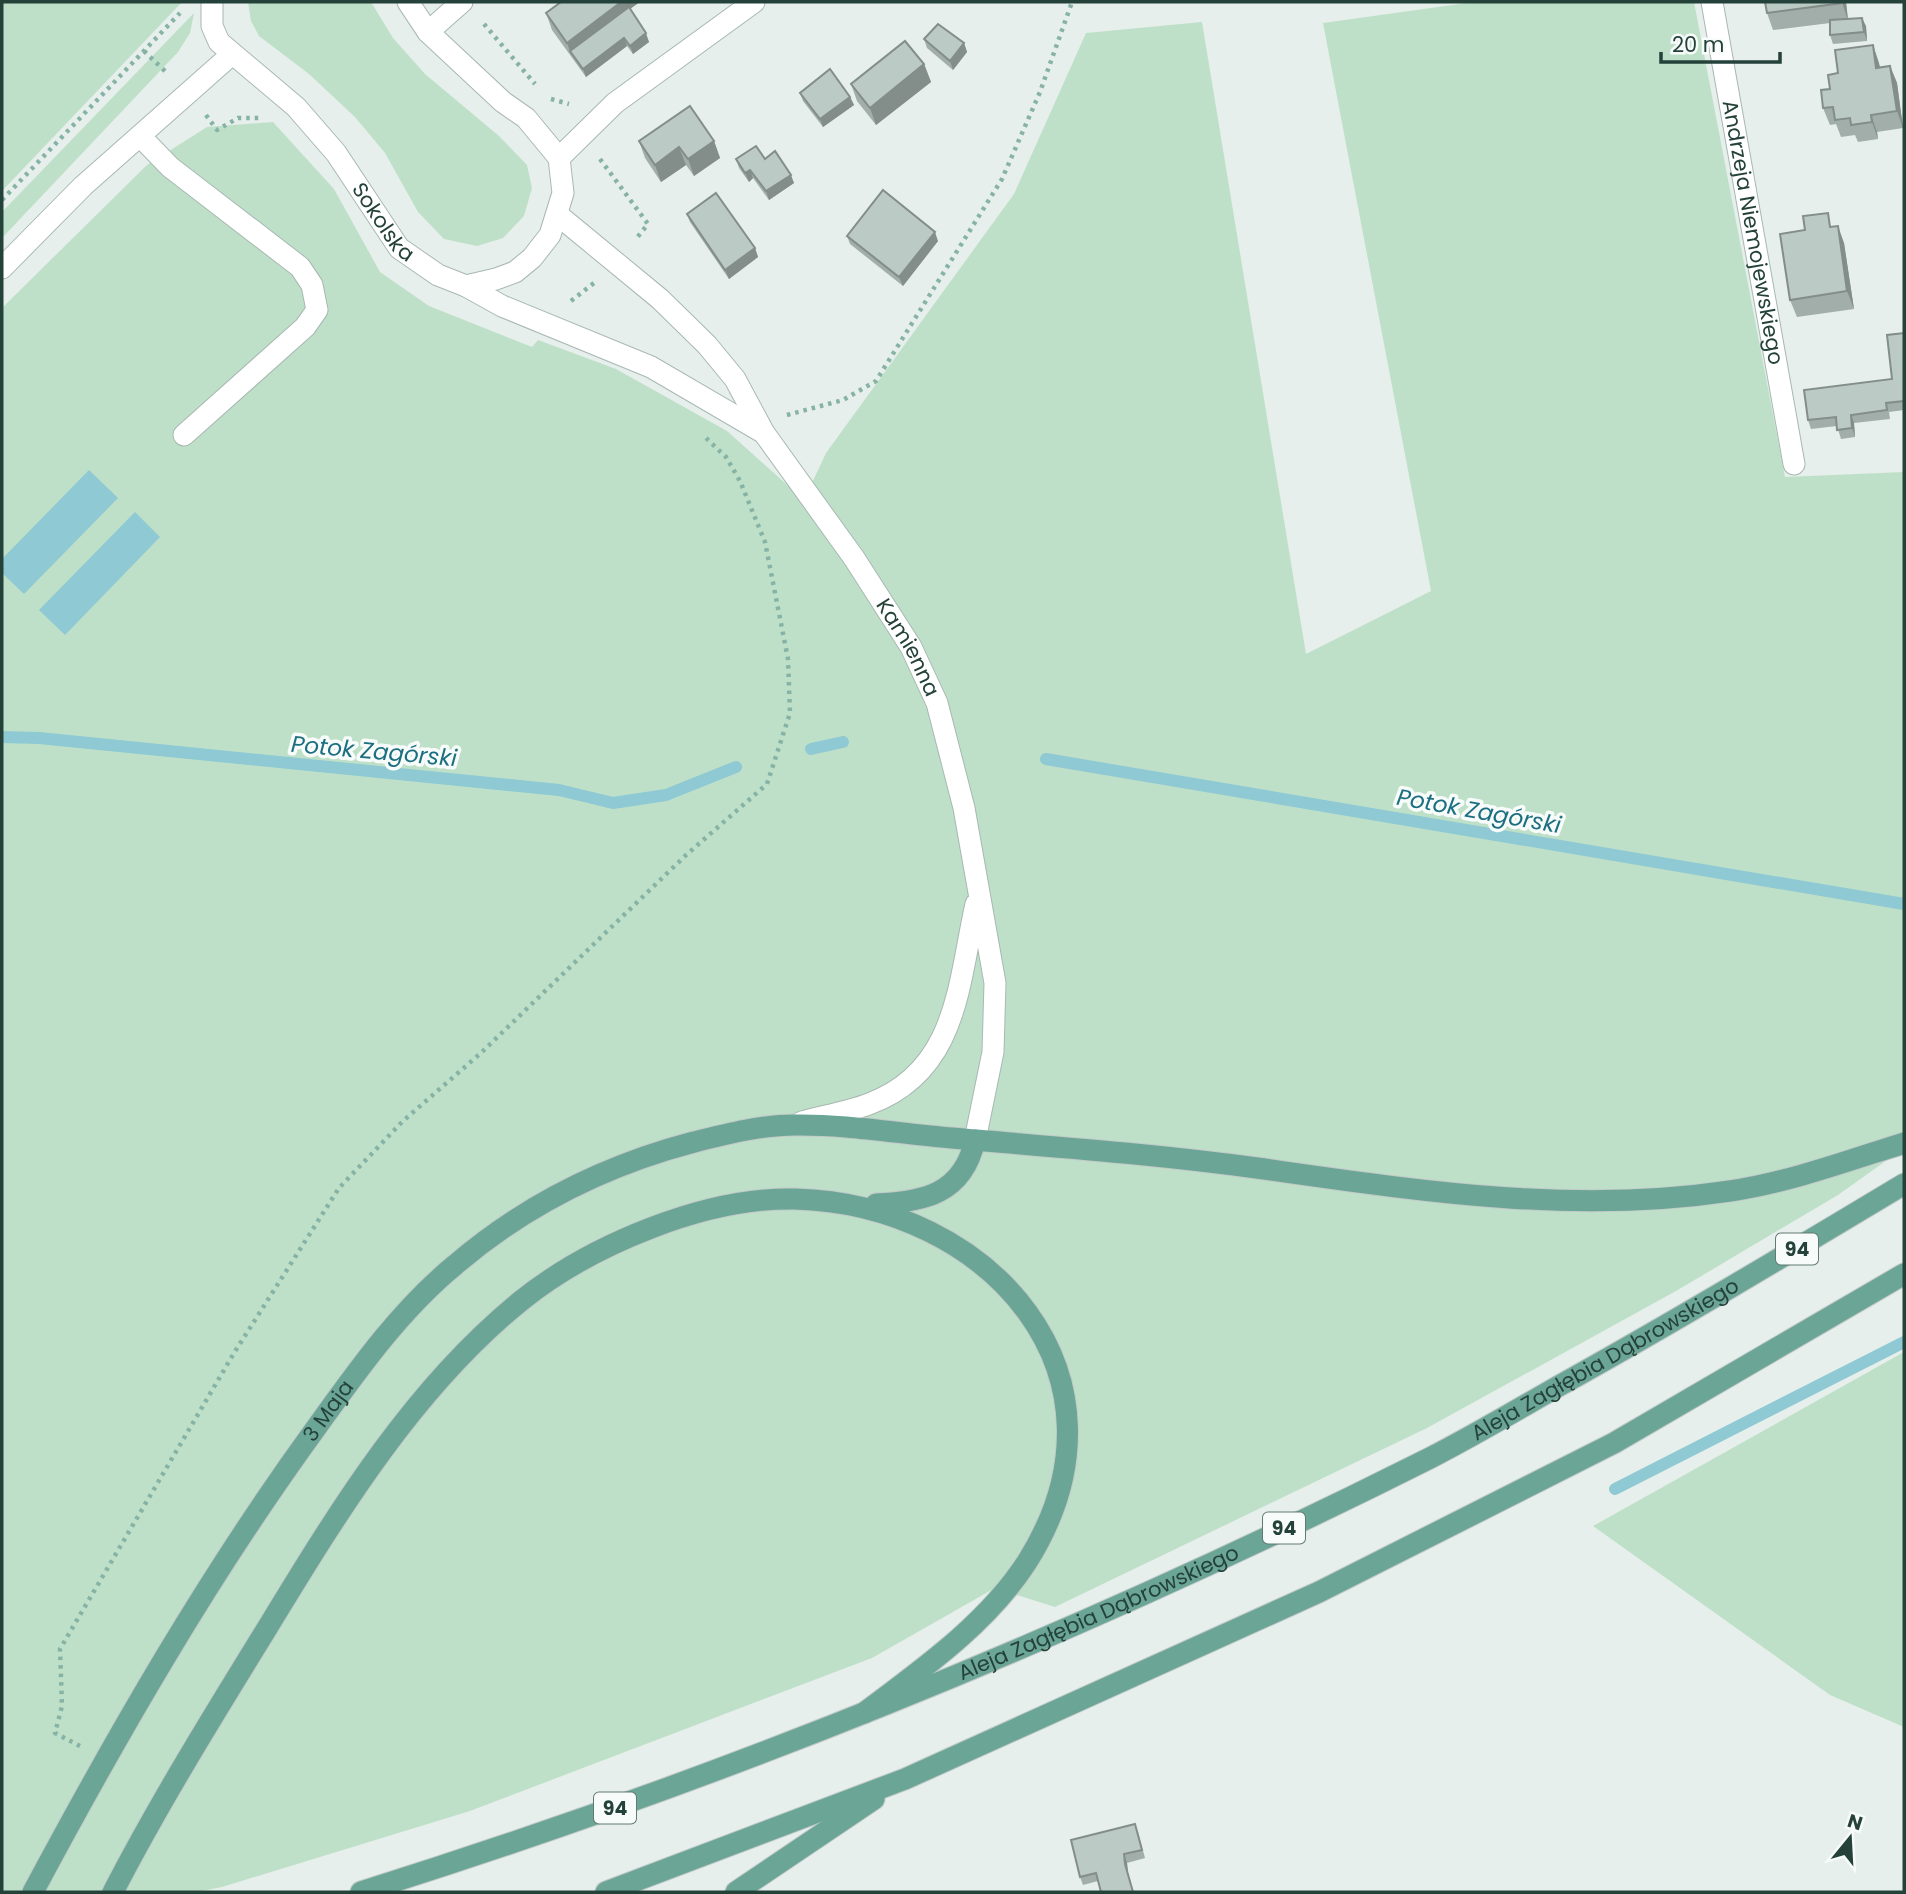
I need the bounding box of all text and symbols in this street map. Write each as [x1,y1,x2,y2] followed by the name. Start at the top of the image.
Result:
[1661,21,1780,65] scale bar
[1672,30,1725,59] text: 20 m
[1716,98,1791,367] street label: Andrzeja Niemojewskiego
[345,177,420,268] street label: Sokolska
[870,593,947,701] street label: Kamienna
[290,728,459,774] water label: Potok Zagórski
[1394,781,1564,841] water label: Potok Zagórski
[1776,1233,1818,1264] road number: 94
[1466,1271,1744,1447] street label: Aleja Zagłębia Dąbrowskiego
[296,1374,360,1447] street label: 3 Maja
[1263,1512,1305,1544] road number: 94
[953,1538,1243,1687] street label: Aleja Zagłębia Dąbrowskiego
[594,1792,636,1824] road number: 94
[1815,1803,1885,1873] north arrow
[1844,1807,1866,1837] text: N

